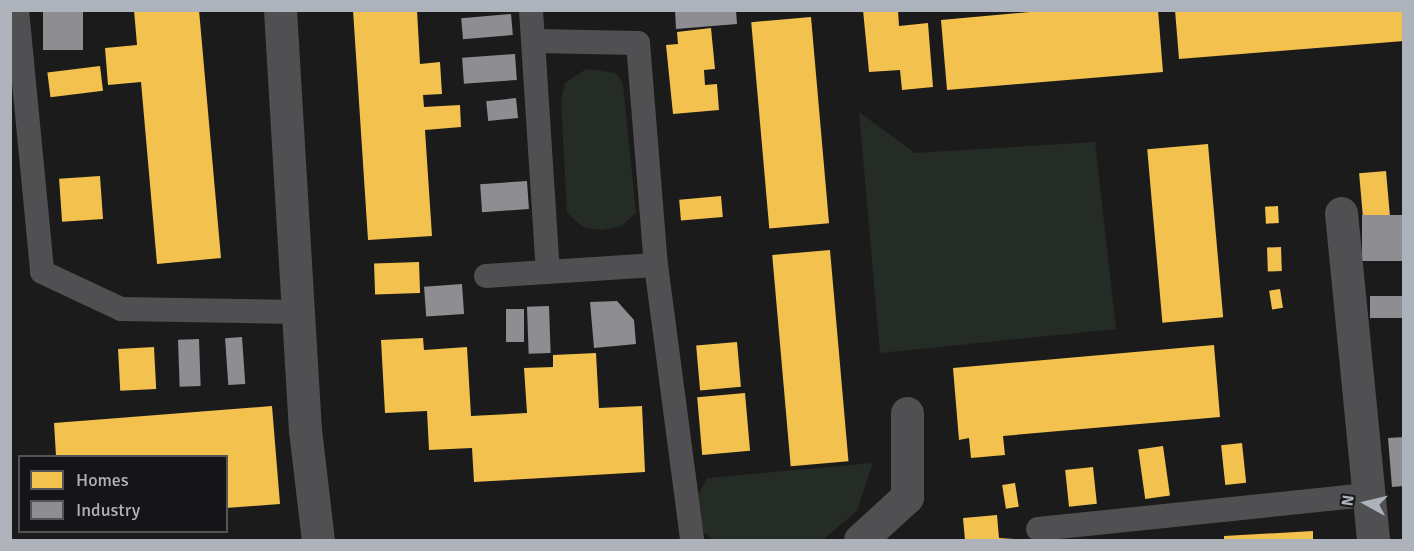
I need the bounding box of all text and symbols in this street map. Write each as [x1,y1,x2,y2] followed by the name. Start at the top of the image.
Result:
[18,455,228,533] legend
[76,469,129,491] text: Homes
[1336,473,1396,533] north arrow
[1337,494,1359,507] text: N
[76,499,140,521] text: Industry

